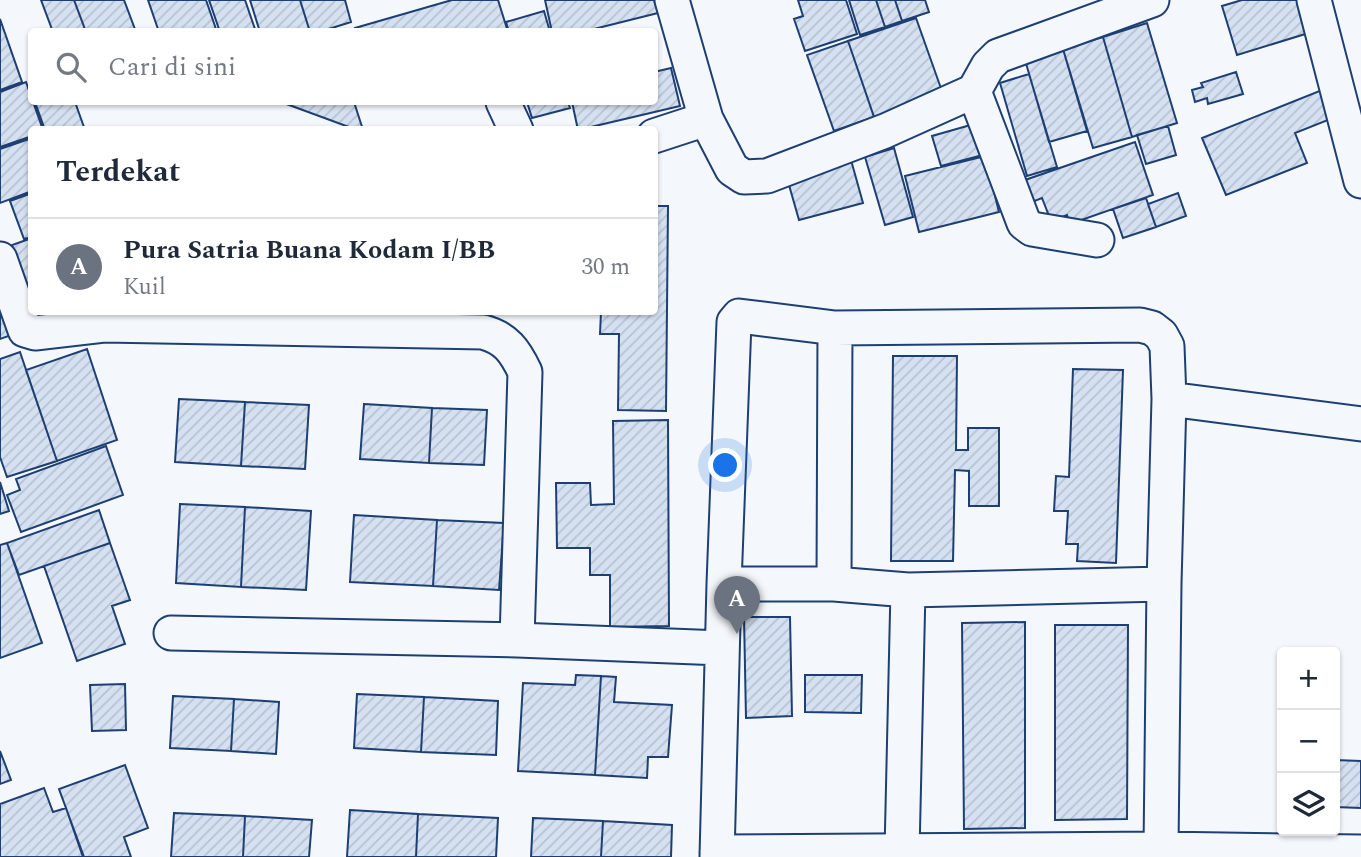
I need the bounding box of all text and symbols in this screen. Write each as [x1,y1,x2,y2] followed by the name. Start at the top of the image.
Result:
[28,28,658,105] search box
[108,47,236,87] text: Cari di sini
[52,48,90,86] icon: search
[56,149,180,195] text: Terdekat
[123,230,495,270] text: Pura Satria Buana Kodam I/BB
[70,250,88,285] text: A
[581,250,630,285] text: 30 m
[123,270,166,305] text: Kuil
[708,448,742,482] your location
[714,576,760,634] pin: A
[1277,647,1340,836] map controls
[1277,647,1340,710] button: +
[1277,710,1340,773] button: −
[1277,773,1340,836] button: layers

